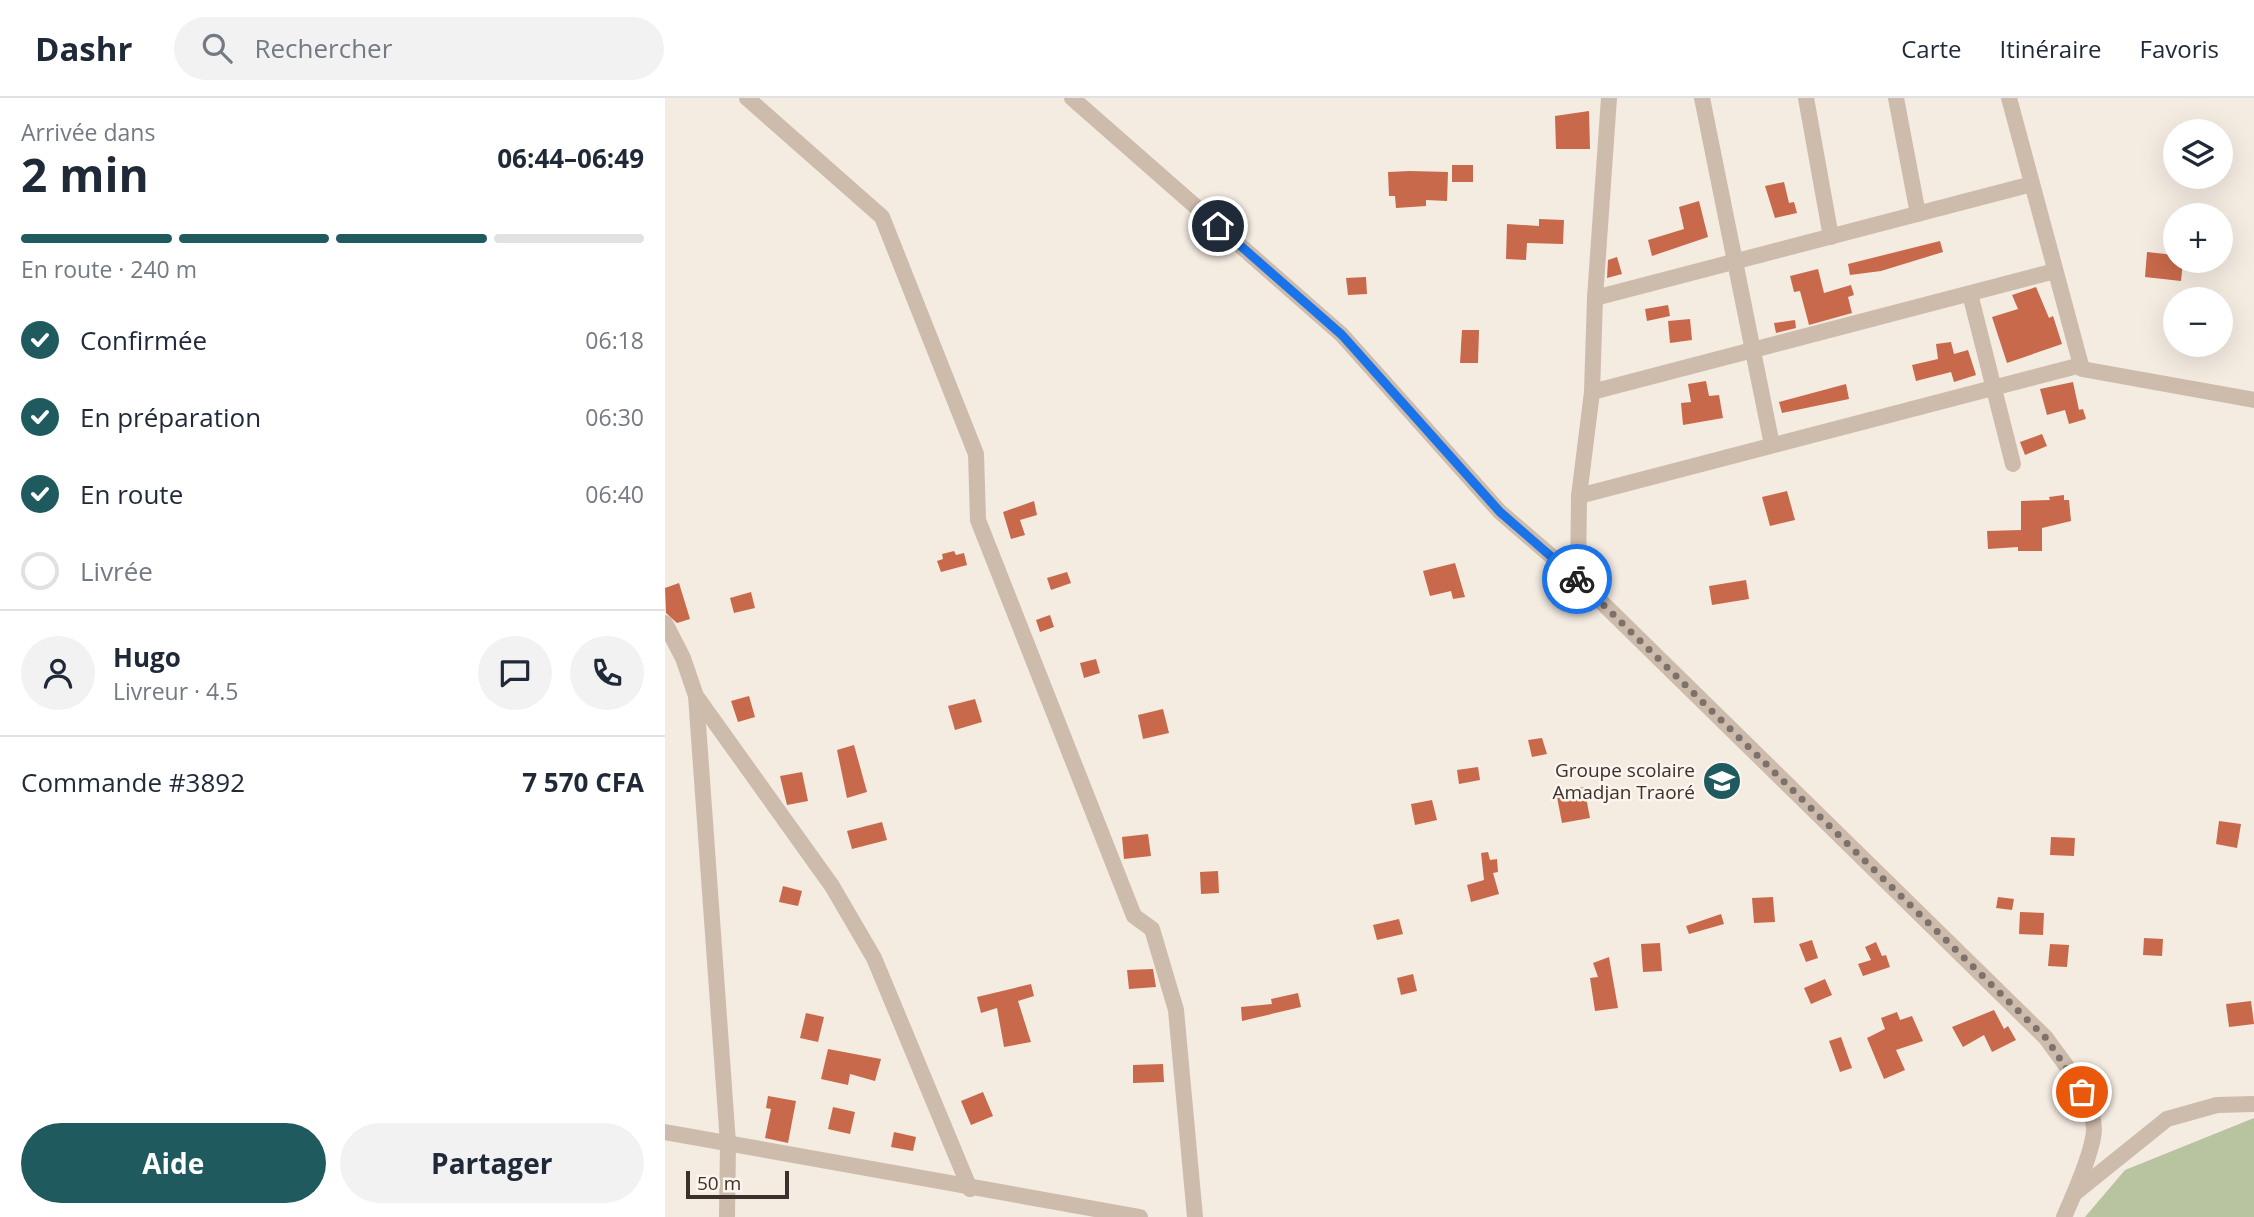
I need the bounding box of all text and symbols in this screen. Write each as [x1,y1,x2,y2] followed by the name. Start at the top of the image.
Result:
[174,17,664,80] search box
[35,26,132,71] text: Dashr
[198,29,236,67] icon: search
[254,30,392,66] text: Rechercher
[1901,32,1962,65] text: Carte
[2000,32,2102,65] text: Itinéraire
[2140,32,2219,65] text: Favoris
[21,116,155,148] text: Arrivée dans
[2163,119,2233,357] map controls
[2163,119,2233,189] button: layers
[497,140,644,176] text: 06:44–06:49
[21,143,149,205] text: 2 min
[1188,196,1248,256] pin
[2163,203,2233,273] button: +
[1199,207,1237,245] icon: home
[21,253,197,285] text: En route · 240 m
[2163,287,2233,357] button: −
[21,321,59,359] icon: check
[80,322,207,358] text: Confirmée
[585,324,644,356] text: 06:18
[21,398,59,436] icon: check
[80,399,261,435] text: En préparation
[585,401,644,433] text: 06:30
[21,475,59,513] icon: check
[80,476,183,512] text: En route
[585,478,644,510] text: 06:40
[1542,544,1612,614] courier
[80,553,153,589] text: Livrée
[1558,560,1596,598] icon: bike
[21,636,95,710] button: person
[478,636,552,710] button: chat
[570,636,644,710] button: phone
[113,639,181,675] text: Hugo
[113,675,238,707] text: Livreur · 4.5
[1553,757,1695,805] place label: Groupe scolaire Amadjan Traoré
[1701,760,1743,802] school or university icon: Groupe scolaire Amadjan Traoré
[21,764,245,800] text: Commande #3892
[522,764,644,800] text: 7 570 CFA
[2052,1062,2112,1122] pin
[2063,1073,2101,1111] icon: bag
[21,1123,326,1203] button: Aide
[340,1123,644,1203] button: Partager
[686,1168,789,1200] scale bar
[697,1170,741,1196] text: 50 m

